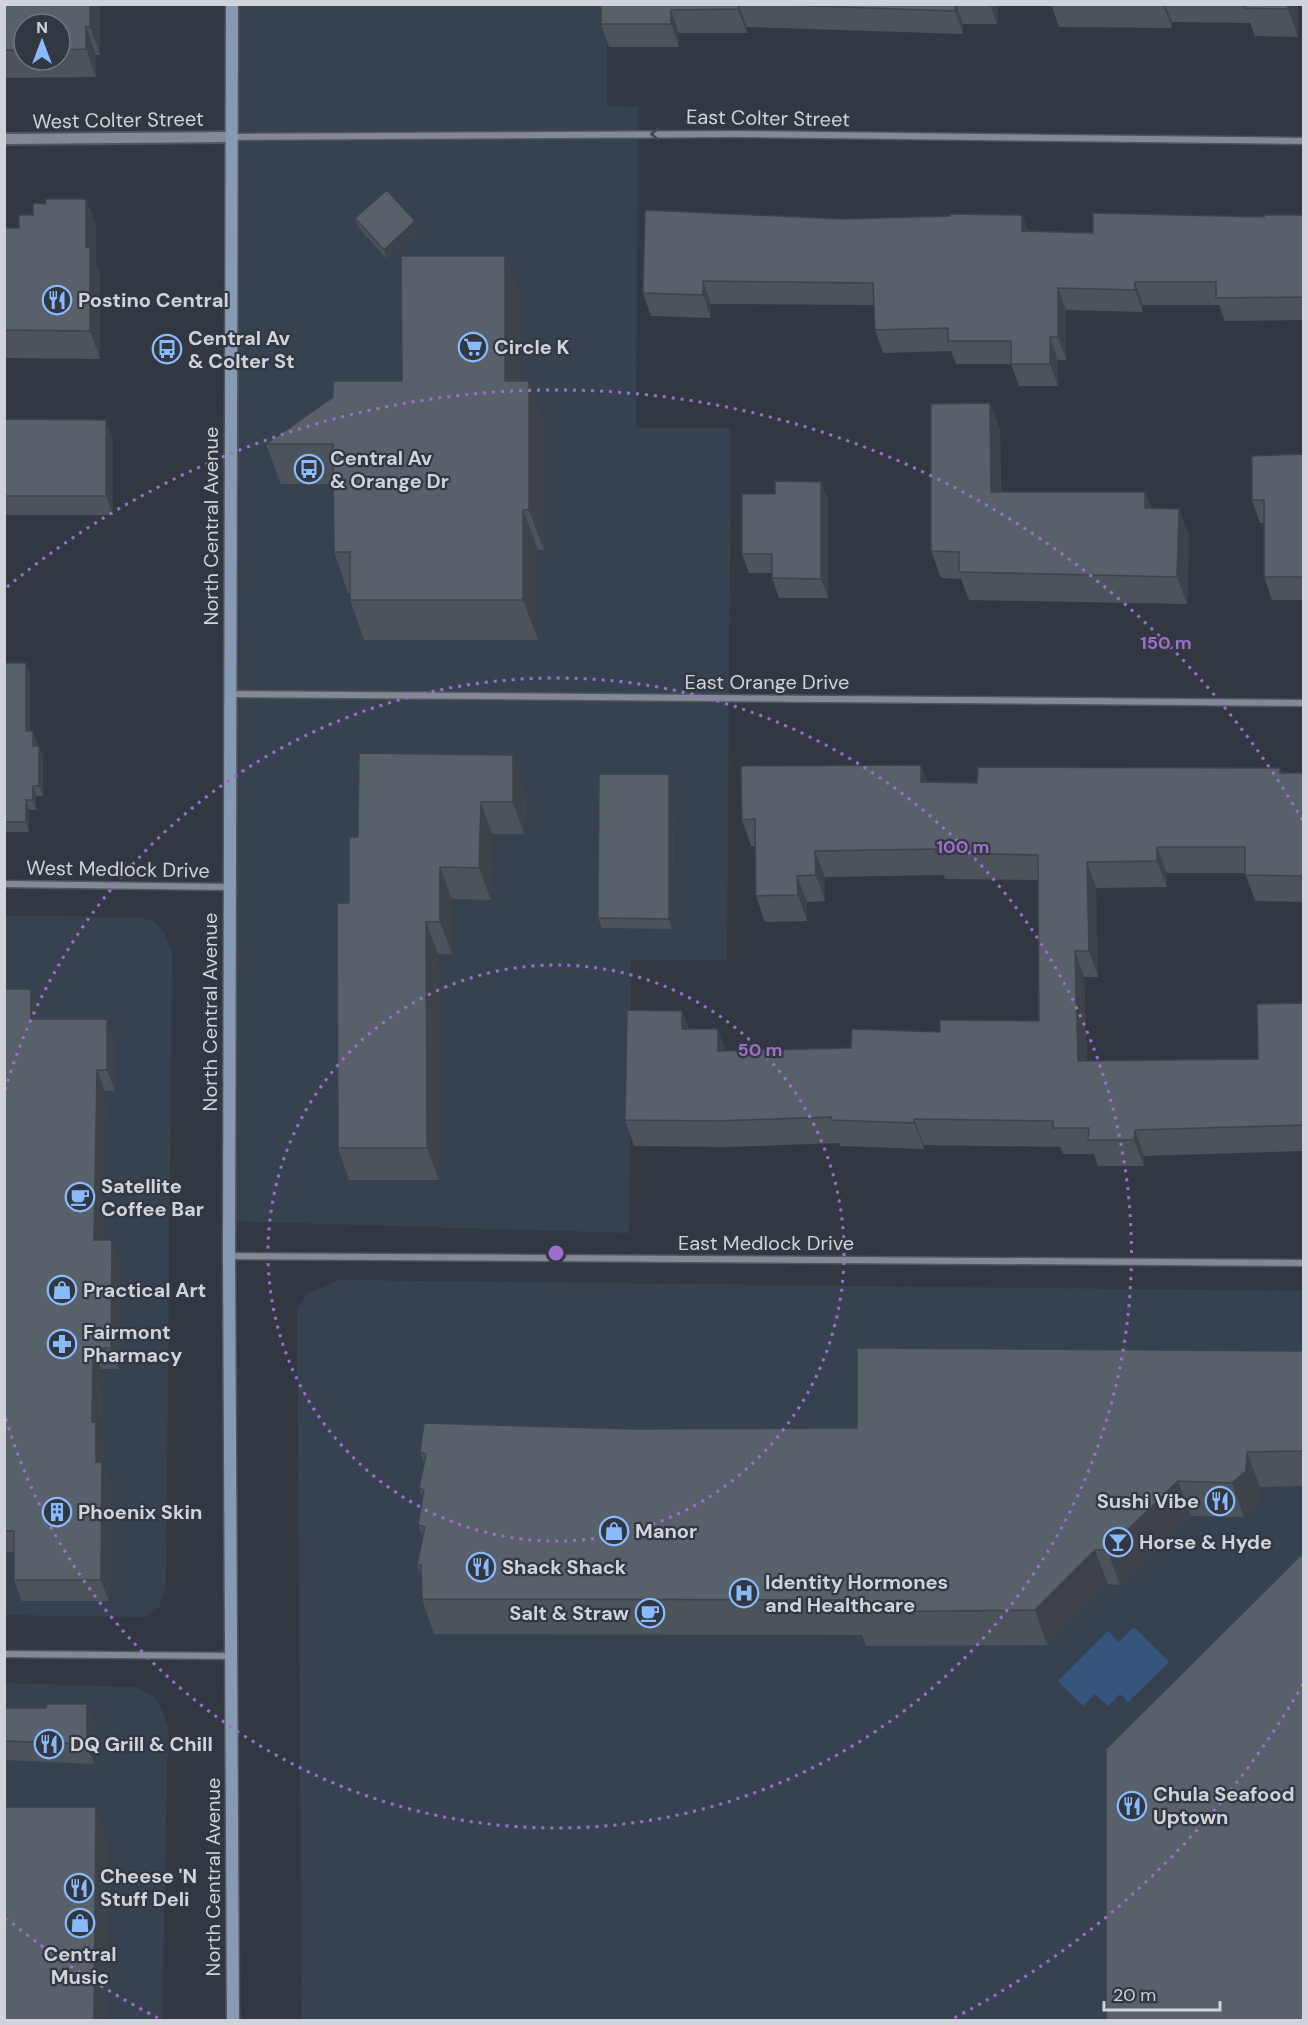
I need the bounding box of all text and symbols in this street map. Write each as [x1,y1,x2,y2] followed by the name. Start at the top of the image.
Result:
[12,12,72,72] north arrow
[36,17,48,38] text: N
[686,104,850,132] street label: East Colter Street
[32,106,204,134] street label: West Colter Street
[651,128,660,140] one-way arrow
[41,284,73,316] restaurant icon: Postino Central
[78,287,229,313] place label: Postino Central
[188,325,295,374] place label: Central Av & Colter St
[457,331,489,363] supermarket icon: Circle K
[151,333,183,365] bus stop icon: Central Av & Colter St
[494,334,570,360] place label: Circle K
[198,427,224,625] street label: North Central Avenue
[330,445,449,494] place label: Central Av & Orange Dr
[293,453,325,485] bus stop icon: Central Av & Orange Dr
[1140,631,1192,655] text: 150 m
[685,669,849,695] street label: East Orange Drive
[936,835,990,859] text: 100 m
[26,854,210,884] street label: West Medlock Drive
[197,913,223,1111] street label: North Central Avenue
[737,1038,783,1062] text: 50 m
[101,1173,204,1222] place label: Satellite Coffee Bar
[64,1181,96,1213] cafe icon: Satellite Coffee Bar
[678,1230,854,1256] street label: East Medlock Drive
[546,1243,566,1263] centre of rings
[46,1274,78,1306] shop icon: Practical Art
[83,1277,206,1303] place label: Practical Art
[83,1319,182,1368] place label: Fairmont Pharmacy
[46,1328,78,1360] pharmacy icon: Fairmont Pharmacy
[1204,1485,1236,1517] restaurant icon: Sushi Vibe
[1097,1488,1199,1514] place label: Sushi Vibe
[41,1496,73,1528] building icon: Phoenix Skin
[78,1499,202,1525] place label: Phoenix Skin
[598,1515,630,1547] shop icon: Manor
[635,1518,697,1544] place label: Manor
[1102,1526,1134,1558] bar icon: Horse & Hyde
[1139,1529,1272,1555] place label: Horse & Hyde
[465,1551,497,1583] restaurant icon: Shack Shack
[502,1554,627,1580] place label: Shack Shack
[765,1569,948,1618] place label: Identity Hormones and Healthcare
[728,1577,760,1609] hospital icon: Identity Hormones and Healthcare
[634,1597,666,1629] cafe icon: Salt & Straw
[509,1600,630,1626] place label: Salt & Straw
[33,1728,65,1760] restaurant icon: DQ Grill & Chill
[70,1731,213,1757] place label: DQ Grill & Chill
[200,1778,226,1976] street label: North Central Avenue
[1153,1781,1295,1830] place label: Chula Seafood Uptown
[1116,1790,1148,1822] restaurant icon: Chula Seafood Uptown
[100,1863,197,1912] place label: Cheese 'N Stuff Deli
[63,1872,95,1904] restaurant icon: Cheese 'N Stuff Deli
[64,1907,96,1939] shop icon: Central Music
[43,1941,117,1990] place label: Central Music
[1104,1974,1220,2012] scale bar
[1113,1983,1156,2007] text: 20 m

